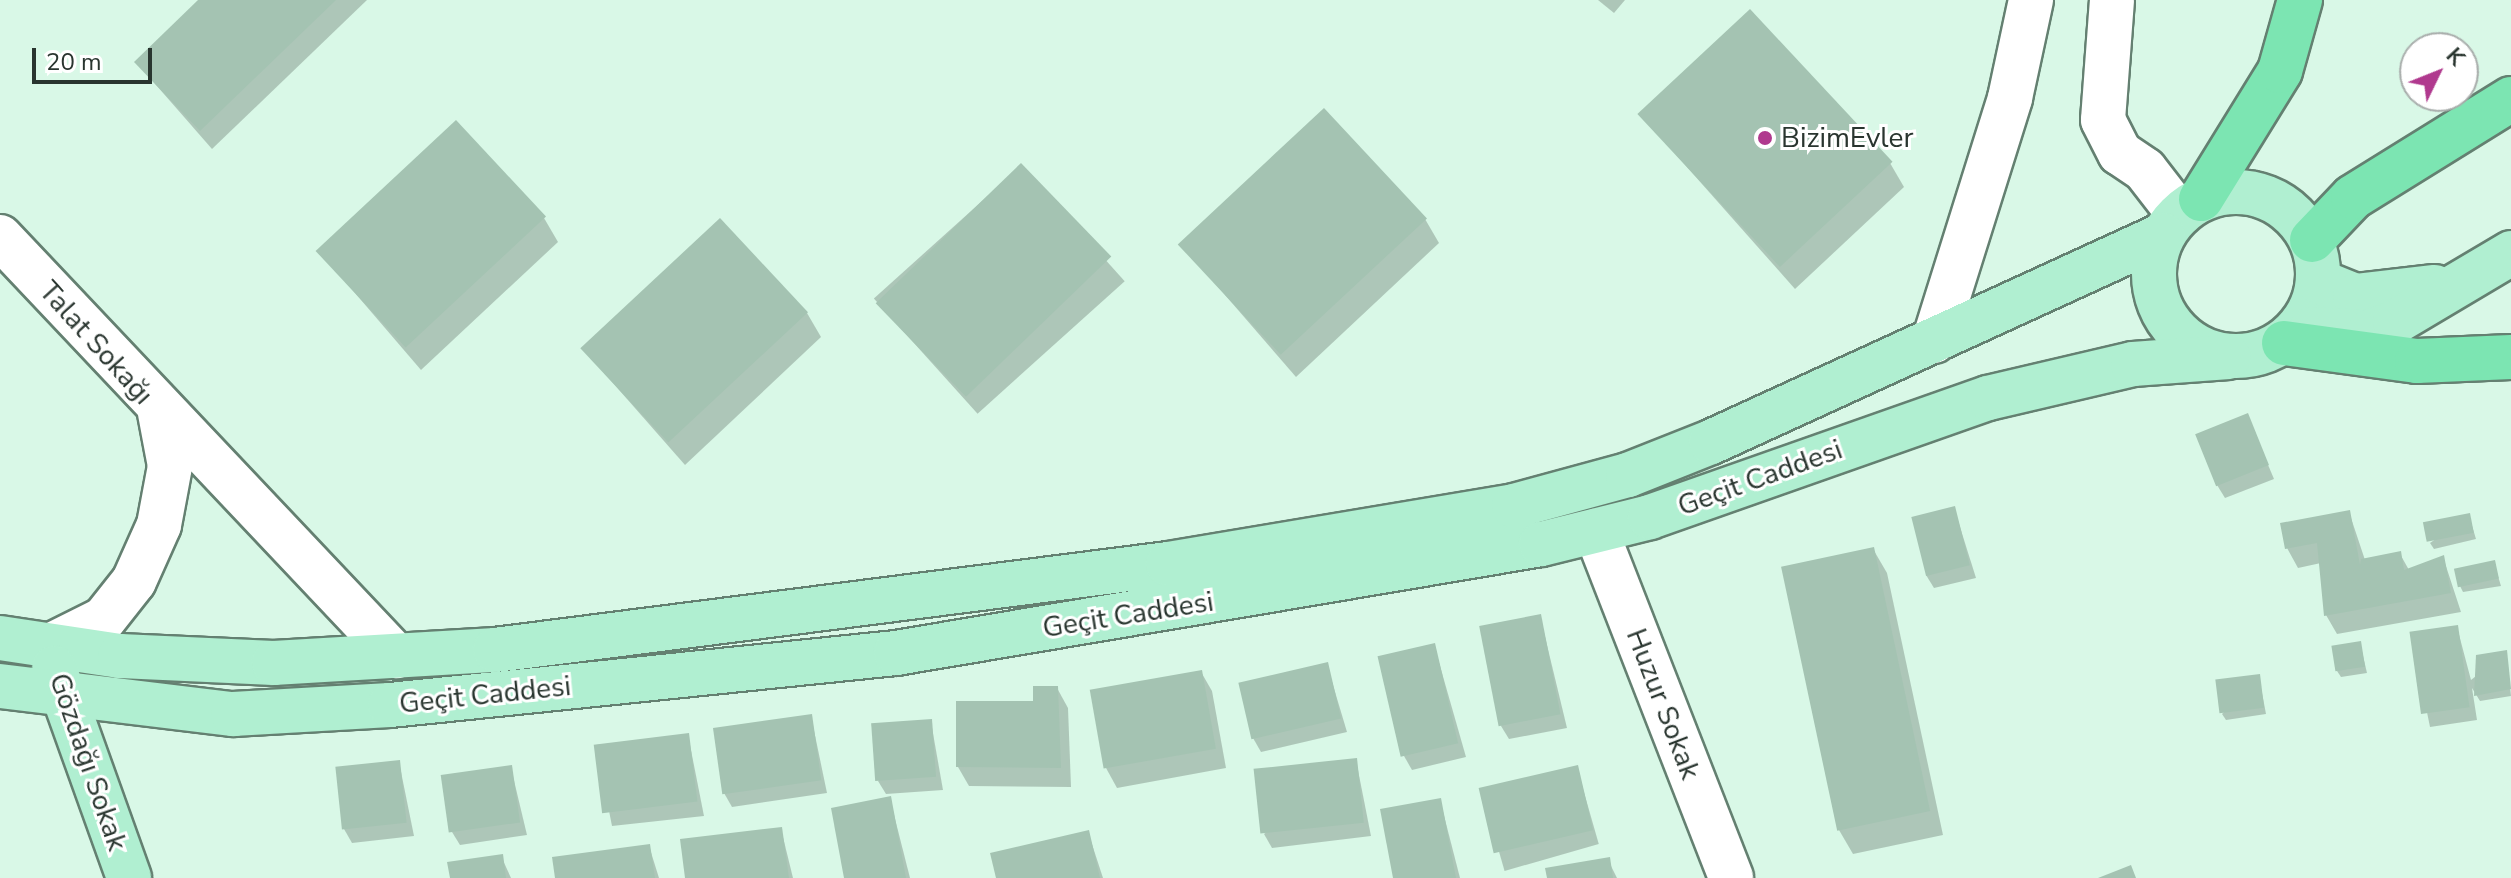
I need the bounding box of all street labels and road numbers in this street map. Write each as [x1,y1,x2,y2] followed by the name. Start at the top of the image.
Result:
[32,275,160,411] street label: Talat Sokağı
[1673,433,1847,523] street label: Geçit Caddesi
[1040,585,1216,645] street label: Geçit Caddesi
[1619,624,1707,784] street label: Huzur Sokak
[42,669,134,855] street label: Gözdağı Sokak
[398,669,572,721] street label: Geçit Caddesi

